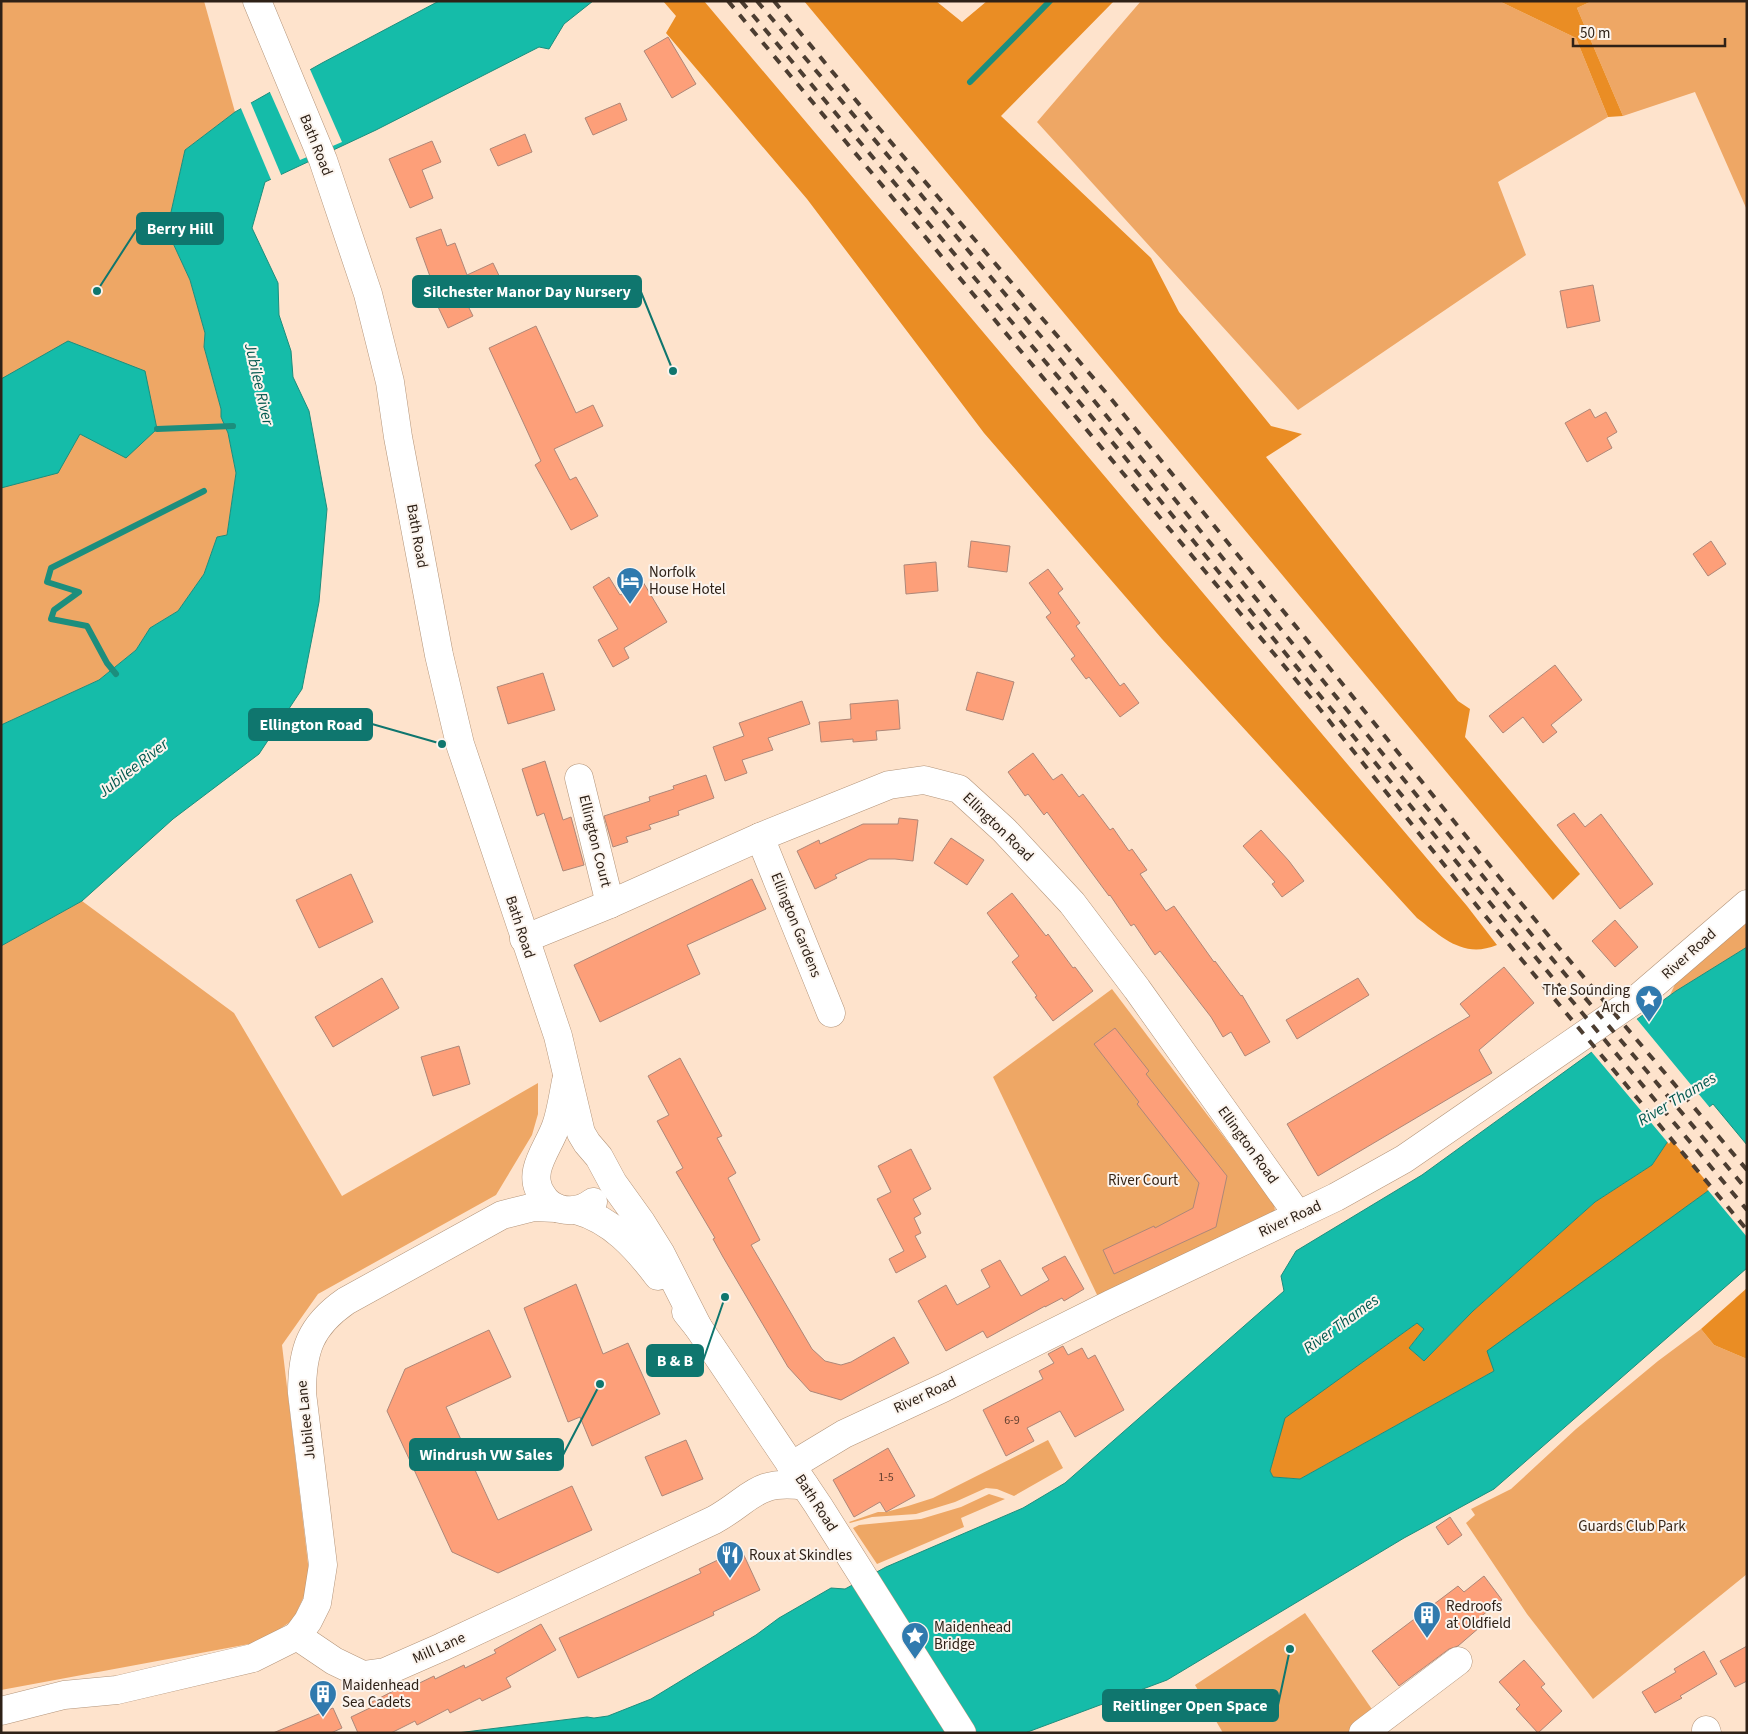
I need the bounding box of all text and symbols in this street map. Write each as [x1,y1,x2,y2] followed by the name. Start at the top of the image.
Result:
[1573,15,1726,47] scale bar
[1580,23,1610,44] text: 50 m
[294,111,338,179] street label: Bath Road
[137,213,223,244] callout: Berry Hill
[147,218,214,240] text: Berry Hill
[413,276,641,307] callout: Silchester Manor Day Nursery
[423,281,632,303] text: Silchester Manor Day Nursery
[239,340,279,429] water label: Jubilee River
[401,502,433,570] street label: Bath Road
[649,562,726,600] place label: Norfolk House Hotel
[615,566,645,605] hotel icon: Norfolk House Hotel
[249,709,372,740] callout: Ellington Road
[259,714,363,736] text: Ellington Road
[93,733,174,803] water label: Jubilee River
[958,788,1038,866] street label: Ellington Road
[573,793,617,889] street label: Ellington Court
[765,869,827,981] street label: Ellington Gardens
[500,893,540,961] street label: Bath Road
[1657,924,1721,984] street label: River Road
[1543,980,1630,1018] place label: The Sounding Arch
[1634,984,1664,1023] place icon: The Sounding Arch
[1634,1067,1721,1131] water label: River Thames
[1213,1102,1283,1188] street label: Ellington Road
[1108,1170,1178,1191] park label: River Court
[1255,1195,1325,1243] street label: River Road
[1299,1289,1384,1359] water label: River Thames
[647,1345,703,1376] callout: B & B
[657,1350,694,1372] text: B & B
[890,1371,960,1419] street label: River Road
[291,1379,321,1461] street label: Jubilee Lane
[1004,1412,1020,1429] house number: 6-9
[410,1439,563,1470] callout: Windrush VW Sales
[419,1444,553,1466] text: Windrush VW Sales
[878,1469,894,1486] house number: 1-5
[790,1470,842,1536] street label: Bath Road
[1578,1516,1686,1537] park label: Guards Club Park
[715,1540,745,1579] restaurant icon: Roux at Skindles
[749,1545,852,1566] place label: Roux at Skindles
[1446,1596,1511,1634] place label: Redroofs at Oldfield
[1412,1600,1442,1639] building icon: Redroofs at Oldfield
[934,1617,1011,1655] place label: Maidenhead Bridge
[900,1621,930,1660] place icon: Maidenhead Bridge
[409,1627,469,1669] street label: Mill Lane
[342,1675,419,1713] place label: Maidenhead Sea Cadets
[308,1679,338,1718] building icon: Maidenhead Sea Cadets
[1103,1690,1278,1721] callout: Reitlinger Open Space
[1112,1695,1268,1717] text: Reitlinger Open Space

